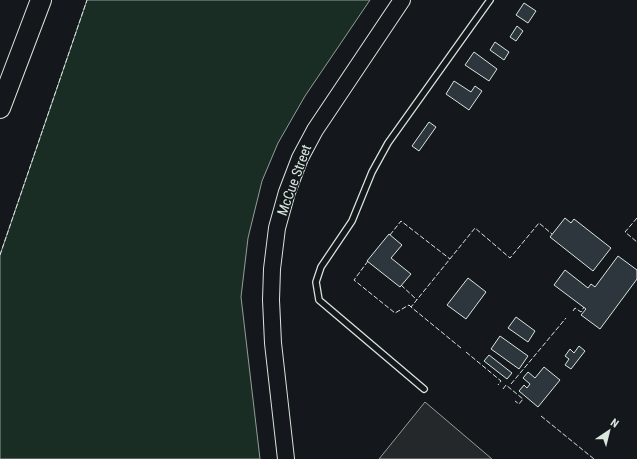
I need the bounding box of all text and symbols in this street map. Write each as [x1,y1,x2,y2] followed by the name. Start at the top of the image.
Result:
[274,142,314,218] street label: McCue Street
[589,411,629,451] north arrow
[608,416,621,431] text: N

